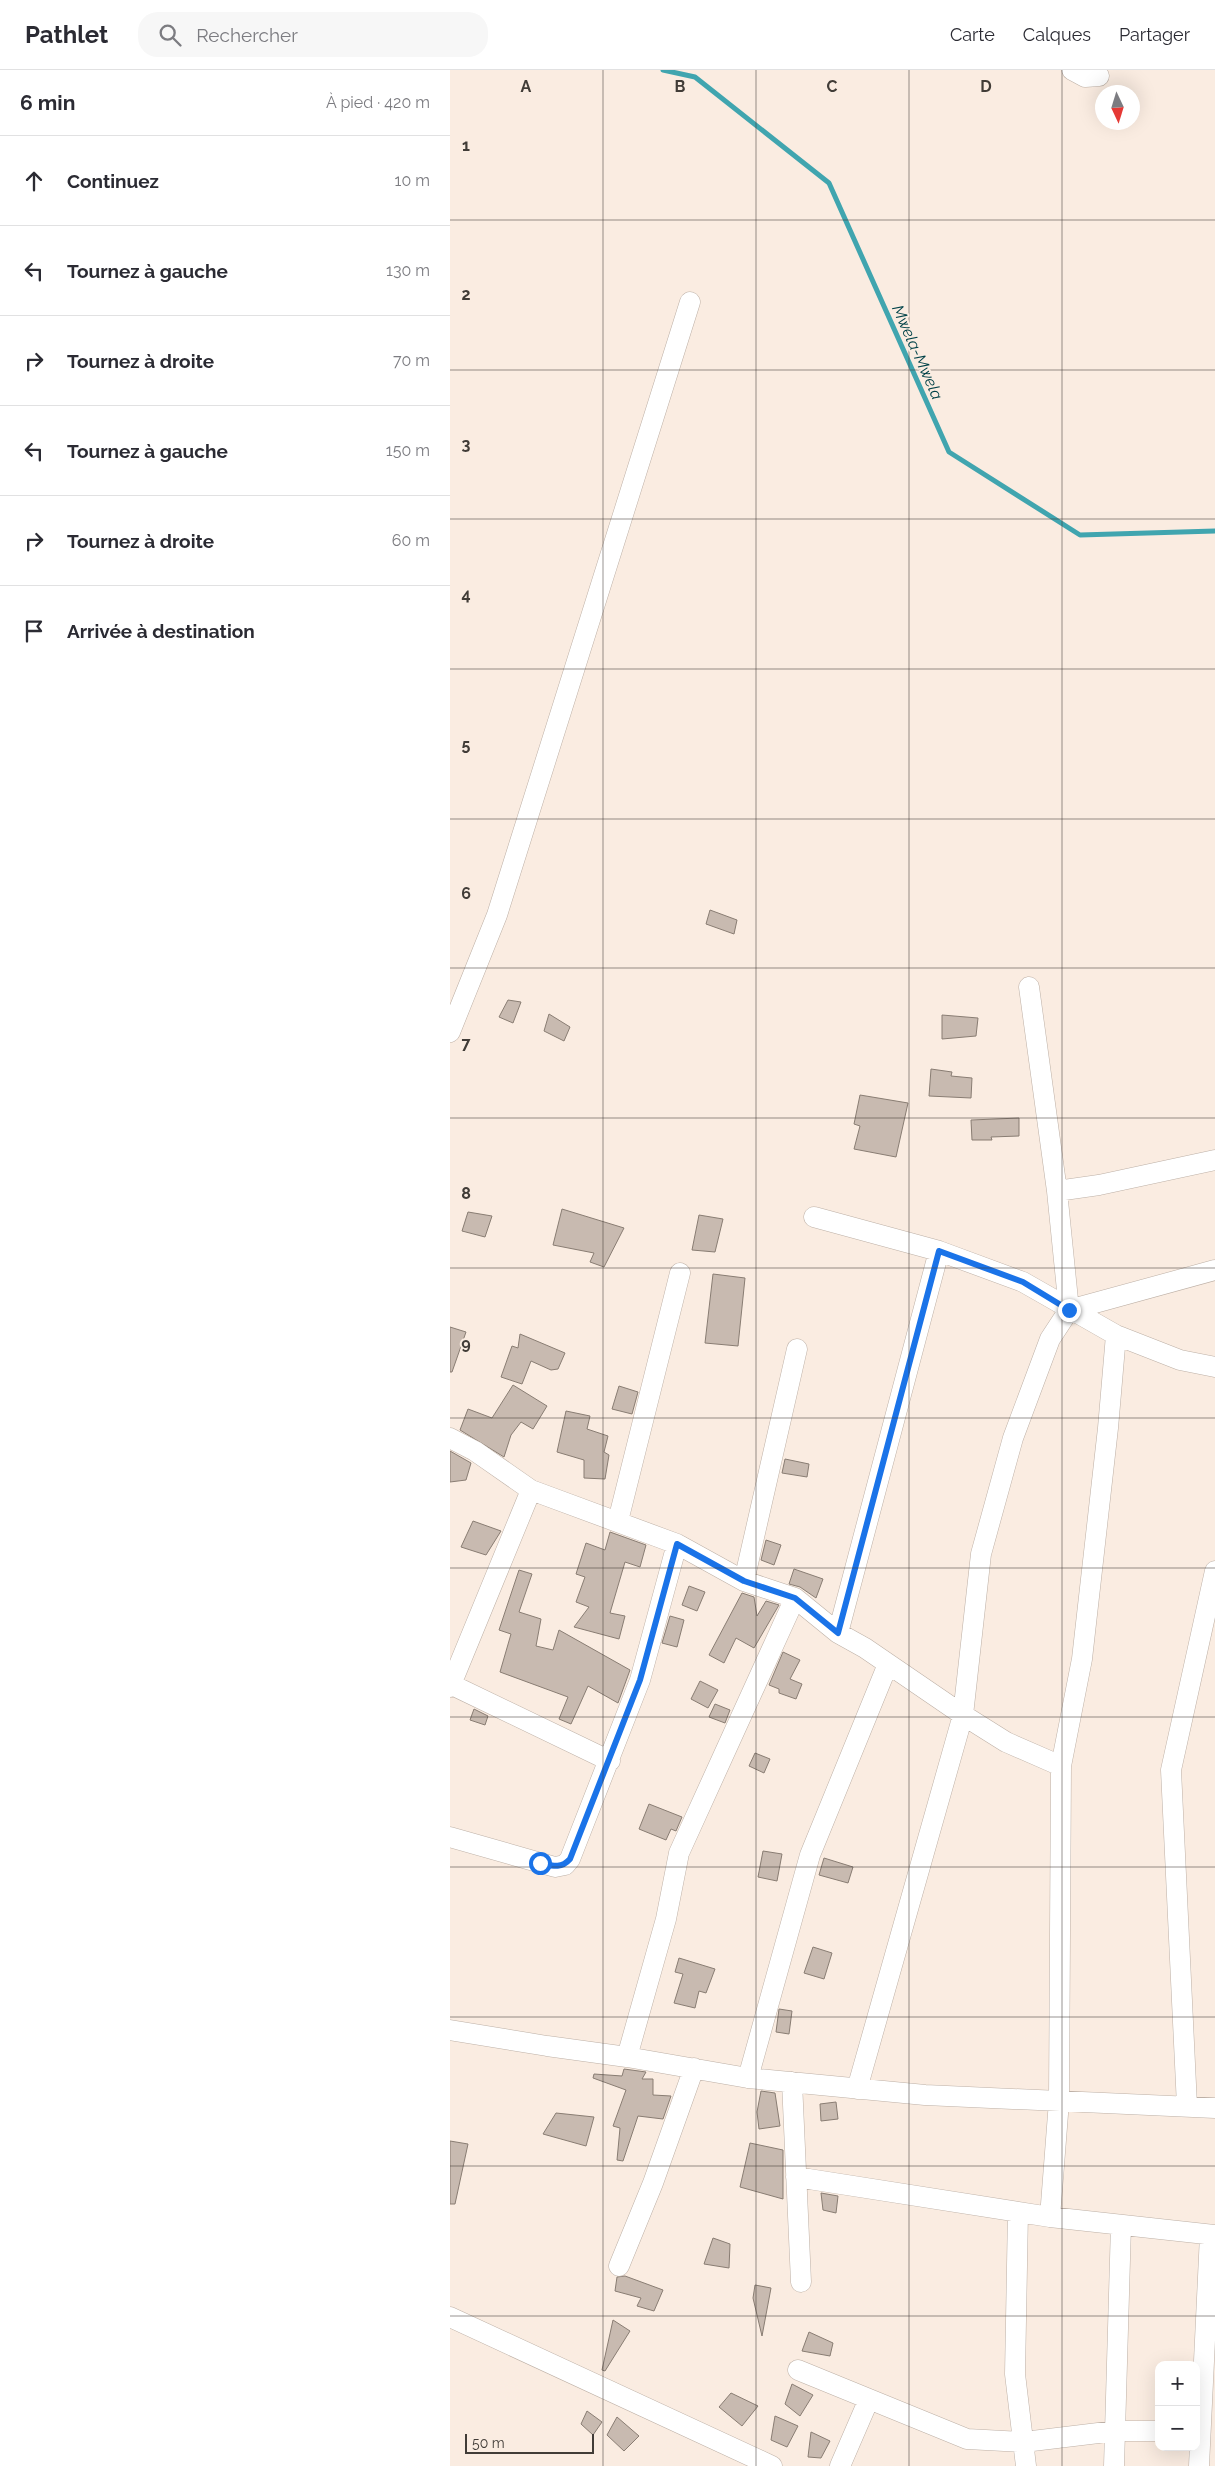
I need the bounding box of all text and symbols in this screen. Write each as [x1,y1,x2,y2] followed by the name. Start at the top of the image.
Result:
[138,12,488,57] search box
[25,20,108,49] text: Pathlet
[156,21,184,49] icon: search
[196,24,298,46] text: Rechercher
[950,24,995,45] text: Carte
[1023,24,1091,45] text: Calques
[1119,24,1190,45] text: Partager
[521,77,532,96] text: A
[675,77,686,96] text: B
[827,77,838,96] text: C
[980,77,992,96] text: D
[1095,85,1140,130] north arrow
[20,90,75,115] text: 6 min
[326,93,430,112] text: À pied · 420 m
[462,136,470,155] text: 1
[20,167,48,195] icon: ahead
[67,170,159,192] text: Continuez
[395,171,430,190] text: 10 m
[20,257,48,285] icon: left
[67,260,228,282] text: Tournez à gauche
[386,261,430,280] text: 130 m
[461,285,471,304] text: 2
[888,302,947,403] water label: Mwela-Mwela
[20,347,48,375] icon: right
[67,350,214,372] text: Tournez à droite
[393,351,430,370] text: 70 m
[462,435,471,454] text: 3
[20,437,48,465] icon: left
[67,440,228,462] text: Tournez à gauche
[386,441,430,460] text: 150 m
[20,527,48,555] icon: right
[67,530,214,552] text: Tournez à droite
[392,531,430,550] text: 60 m
[461,585,471,604] text: 4
[20,617,48,645] icon: arrive
[67,620,255,642] text: Arrivée à destination
[462,735,471,754] text: 5
[461,884,471,903] text: 6
[462,1034,471,1053] text: 7
[461,1184,471,1203] text: 8
[1058,1299,1081,1322] route end
[461,1334,471,1353] text: 9
[529,1852,552,1875] route start
[1155,2361,1200,2451] map controls
[1155,2361,1200,2406] button: +
[1155,2406,1200,2451] button: −
[465,2431,594,2454] scale bar
[472,2435,505,2451] text: 50 m

